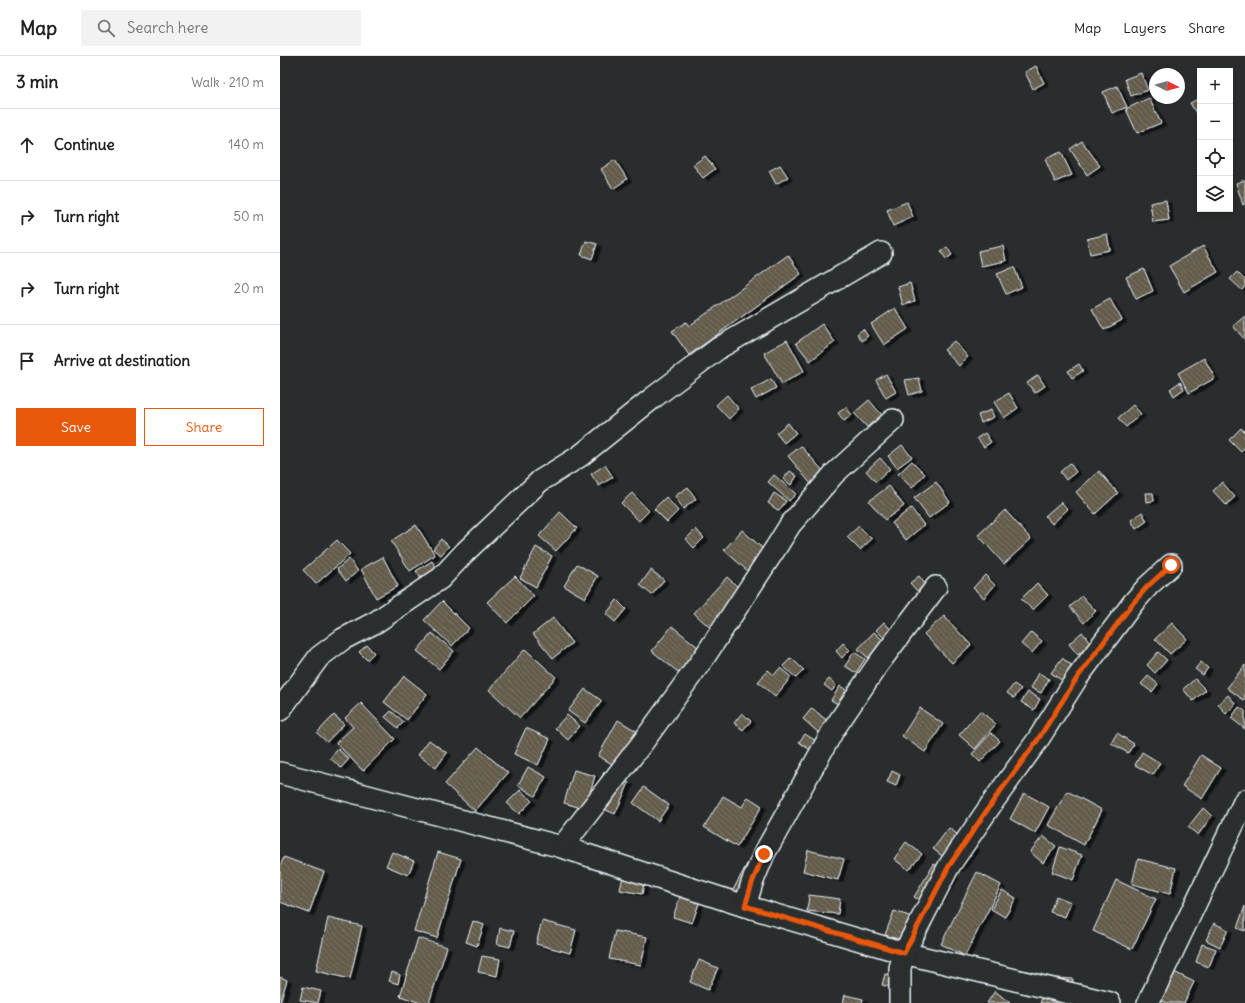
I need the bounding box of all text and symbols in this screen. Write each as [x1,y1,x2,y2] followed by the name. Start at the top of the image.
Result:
[81,10,361,46] search box
[20,16,57,40] text: Map
[95,17,117,39] icon: search
[127,18,208,37] text: Search here
[1074,19,1101,37] text: Map
[1123,19,1166,37] text: Layers
[1188,19,1225,37] text: Share
[1149,68,1185,104] north arrow
[1197,68,1233,212] map controls
[1197,68,1233,104] button: +
[16,71,58,93] text: 3 min
[191,74,264,91] text: Walk · 210 m
[1197,104,1233,140] button: −
[16,134,38,156] icon: ahead
[54,135,115,154] text: Continue
[228,136,264,153] text: 140 m
[1197,140,1233,176] button: locate
[1197,176,1233,212] button: layers
[16,206,38,228] icon: right
[54,207,119,226] text: Turn right
[233,208,264,225] text: 50 m
[16,278,38,300] icon: right
[54,279,119,298] text: Turn right
[234,280,264,297] text: 20 m
[16,350,38,372] icon: arrive
[54,351,190,370] text: Arrive at destination
[16,408,136,446] button: Save
[144,408,264,446] button: Share
[1162,556,1180,574] route start
[755,845,773,863] route end

